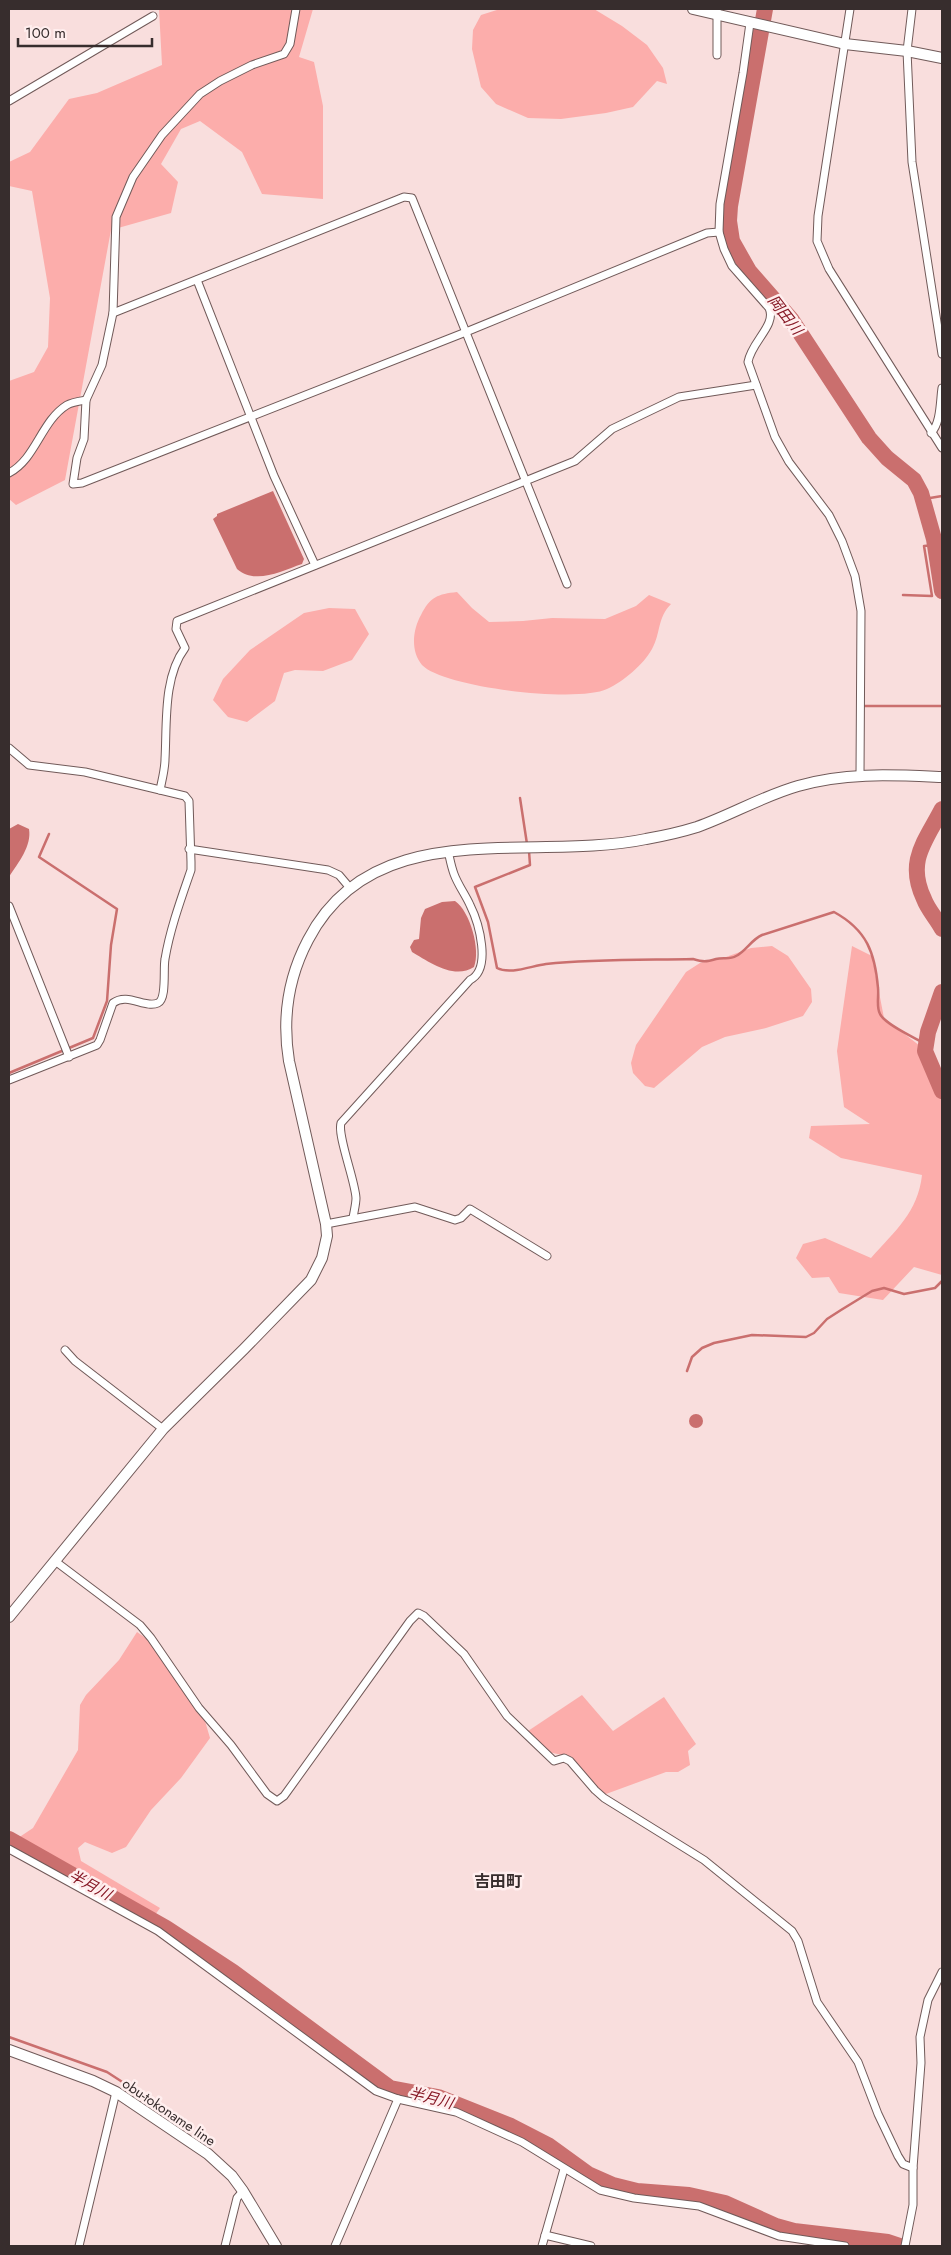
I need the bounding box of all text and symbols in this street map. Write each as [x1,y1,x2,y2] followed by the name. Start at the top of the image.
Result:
[18,15,151,47] scale bar
[25,22,66,44] text: 100 m
[762,290,809,341] water label: 岡田川
[65,1864,117,1906] water label: 半月川
[474,1870,522,1893] district label: 吉田町
[118,2073,220,2151] street label: obu-tokoname line
[406,2082,458,2115] water label: 半月川

